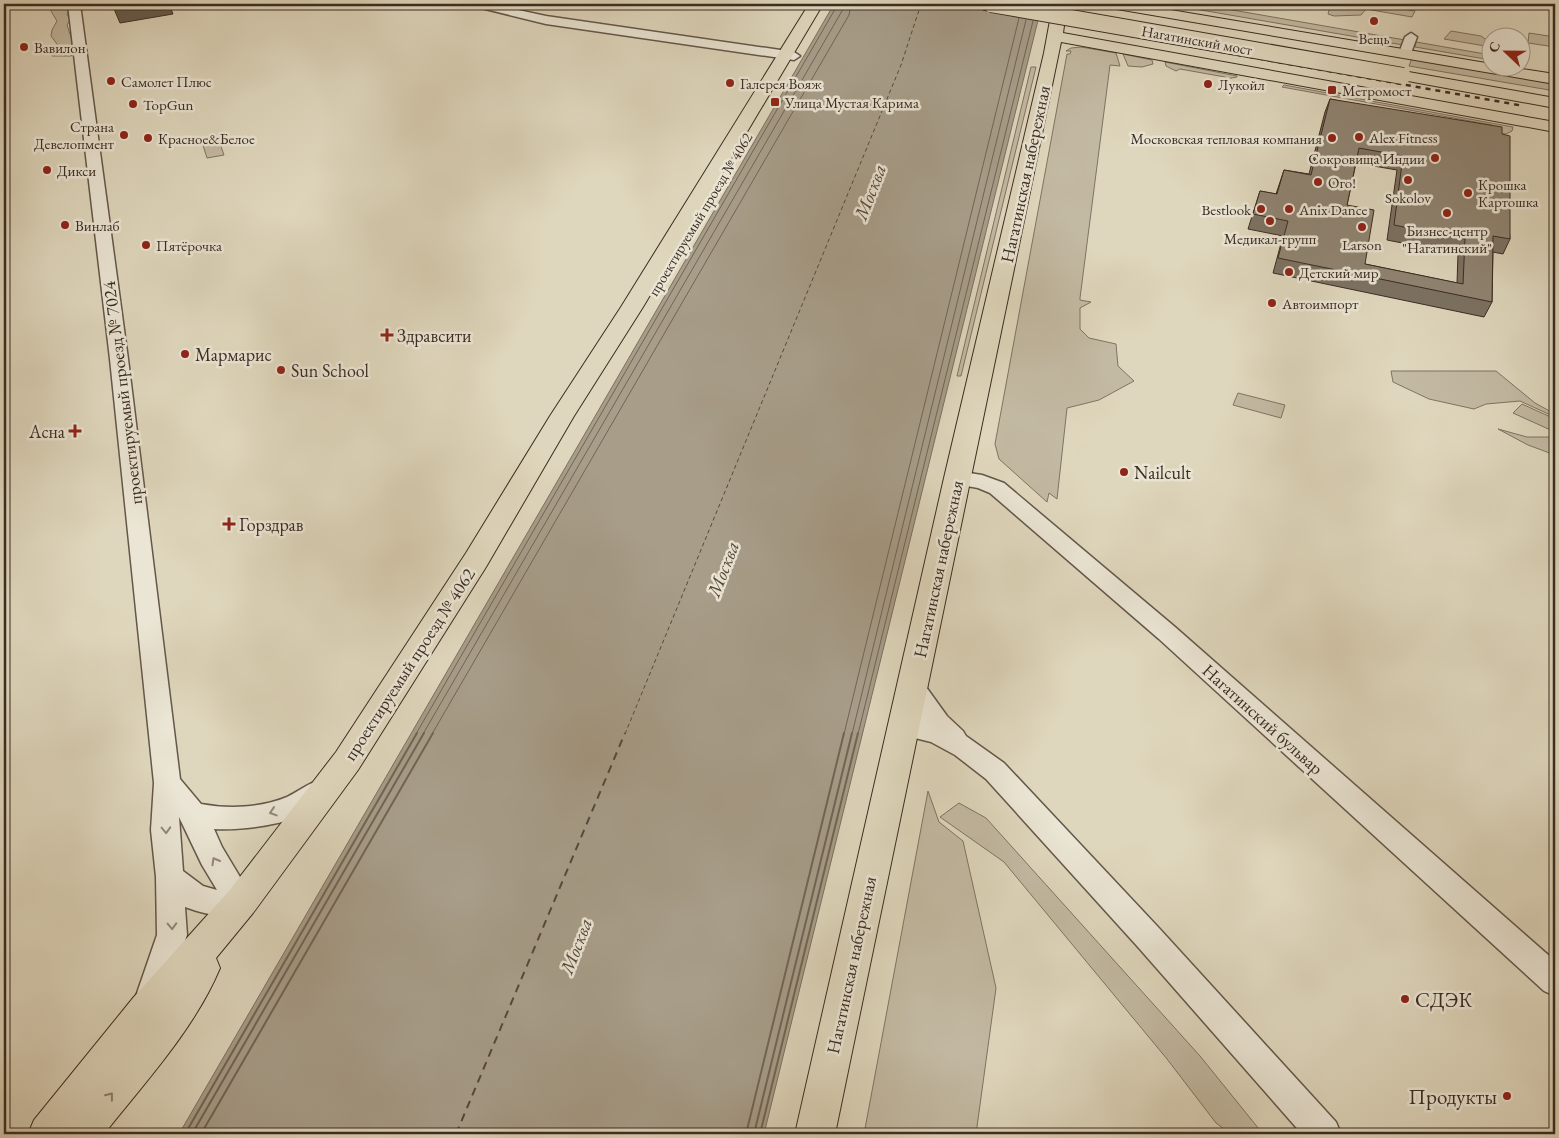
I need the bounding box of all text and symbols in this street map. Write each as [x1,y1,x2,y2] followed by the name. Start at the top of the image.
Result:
[1368,15,1380,27] marker: Вещь
[1140,21,1254,59] street label: Нагатинский мост
[1482,28,1532,78] north arrow
[1358,29,1390,48] place label: Вещь
[34,38,86,57] place label: Вавилон
[1484,39,1504,55] text: С
[18,41,30,53] marker: Вавилон
[121,72,212,91] place label: Самолет Плюс
[740,74,822,93] place label: Галерея Вояж
[105,75,117,87] marker: Самолет Плюс
[1218,75,1265,94] place label: Лукойл
[724,77,736,89] marker: Галерея Вояж
[1202,78,1214,90] marker: Лукойл
[1342,81,1411,100] place label: Метромост
[995,83,1055,265] street label: Нагатинская набережная
[1326,84,1338,96] marker: Метромост
[784,93,919,112] place label: Улица Мустая Карима
[143,95,194,114] place label: TopGun
[769,96,781,108] marker: Улица Мустая Карима
[127,98,139,110] marker: TopGun
[34,117,114,153] place label: Страна Девелопмент
[644,128,757,299] street label: проектируемый проезд № 4062
[1368,128,1438,147] place label: Alex Fitness
[118,129,130,141] marker: Страна Девелопмент
[158,129,255,148] place label: Красное&Белое
[1131,129,1322,148] place label: Московская тепловая компания
[1353,131,1365,143] marker: Alex Fitness
[142,132,154,144] marker: Красное&Белое
[1326,132,1338,144] marker: Московская тепловая компания
[1308,149,1425,168] place label: Сокровища Индии
[1429,152,1441,164] marker: Сокровища Индии
[57,161,96,180] place label: Дикси
[848,161,892,224] water label: Москва
[41,164,53,176] marker: Дикси
[1328,173,1356,192] place label: Ого!
[1402,174,1414,186] marker: Sokolov
[1478,175,1539,211] place label: Крошка Картошка
[1312,176,1324,188] marker: Ого!
[1462,187,1474,199] marker: Крошка Картошка
[1385,188,1431,207] place label: Sokolov
[1202,200,1252,219] place label: Bestlook
[1298,200,1367,219] place label: Anix Dance
[1255,203,1267,215] marker: Bestlook
[1283,203,1295,215] marker: Anix Dance
[1441,207,1453,219] marker: Бизнес-центр "Нагатинский"
[1264,215,1276,227] marker: Медикал-групп
[75,216,120,235] place label: Винлаб
[59,219,71,231] marker: Винлаб
[1356,221,1368,233] marker: Larson
[1402,221,1492,257] place label: Бизнес-центр "Нагатинский"
[1224,229,1317,248] place label: Медикал-групп
[1342,235,1382,254] place label: Larson
[156,236,222,255] place label: Пятёрочка
[140,239,152,251] marker: Пятёрочка
[1299,263,1379,282] place label: Детский мир
[1283,266,1295,278] marker: Детский мир
[97,280,147,506] street label: проектируемый проезд № 7024
[1281,294,1359,313] place label: Автоимпорт
[1266,297,1278,309] marker: Автоимпорт
[397,324,472,347] place label: Здравсити
[381,329,393,341] marker: Здравсити
[195,343,272,366] place label: Мармарис
[179,348,191,360] marker: Мармарис
[291,359,369,382] place label: Sun School
[275,364,287,376] marker: Sun School
[28,420,66,443] place label: Асна
[69,425,81,437] marker: Асна
[1134,461,1191,484] place label: Nailcult
[1118,466,1130,478] marker: Nailcult
[908,478,968,660] street label: Нагатинская набережная
[239,513,304,536] place label: Горздрав
[223,518,235,530] marker: Горздрав
[701,538,745,601] water label: Москва
[338,563,480,765] street label: проектируемый проезд № 4062
[1198,659,1328,779] street label: Нагатинский бульвар
[269,806,277,816] one-way arrow
[160,826,171,834] one-way arrow
[211,858,221,867] one-way arrow
[821,874,881,1056] street label: Нагатинская набережная
[554,915,598,978] water label: Москва
[167,922,177,930] one-way arrow
[1415,986,1472,1013] place label: СДЭК
[1399,993,1411,1005] marker: СДЭК
[1409,1083,1497,1110] place label: Продукты
[1501,1090,1513,1102] marker: Продукты
[104,1093,112,1102] one-way arrow

